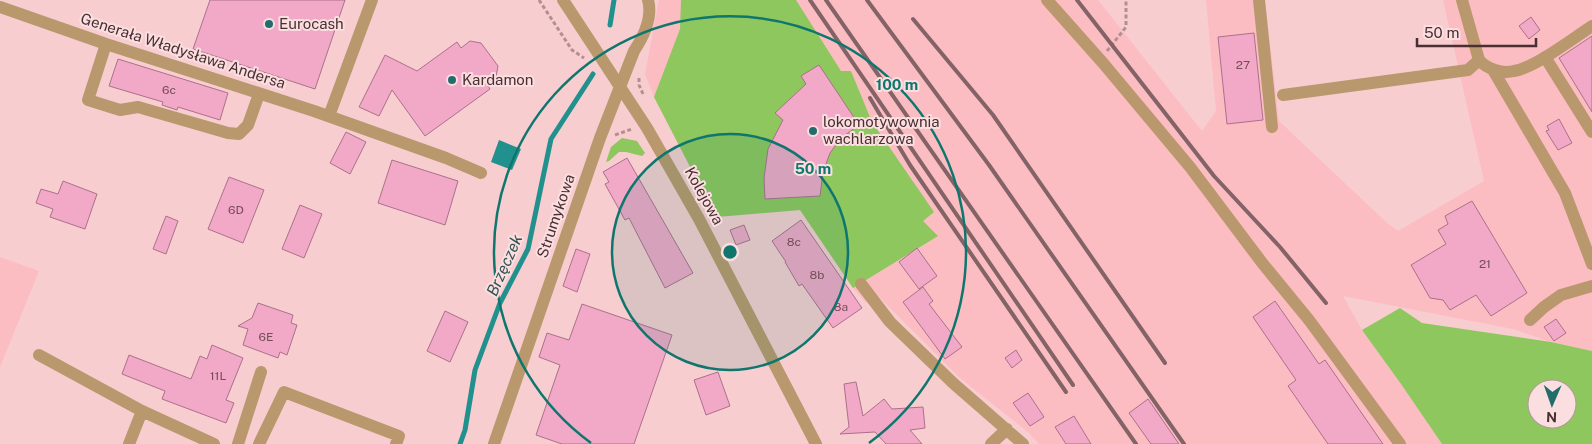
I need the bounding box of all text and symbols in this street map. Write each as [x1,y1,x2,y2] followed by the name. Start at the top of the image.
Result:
[79,9,288,92] street label: Generała Władysława Andersa
[279,15,344,32] place label: Eurocash
[1417,15,1536,47] scale bar
[263,18,275,30] marker: Eurocash
[1424,24,1459,41] text: 50 m
[1236,58,1250,72] house number: 27
[462,71,534,88] place label: Kardamon
[446,74,458,86] marker: Kardamon
[876,76,918,93] text: 100 m
[162,83,176,97] house number: 6c
[823,113,940,147] place label: lokomotywownia wachlarzowa
[807,125,819,137] marker: lokomotywownia wachlarzowa
[795,160,831,177] text: 50 m
[682,164,727,227] street label: Kolejowa
[533,172,578,260] street label: Strumykowa
[228,203,244,217] house number: 6D
[482,231,527,299] water label: Brzęczek
[787,235,801,249] house number: 8c
[721,243,739,261] centre of rings
[1479,257,1491,271] house number: 21
[810,268,824,282] house number: 8b
[834,300,848,314] house number: 8a
[259,330,273,344] house number: 6E
[210,369,226,383] house number: 11L
[1527,379,1577,429] north arrow
[1546,409,1557,425] text: N

